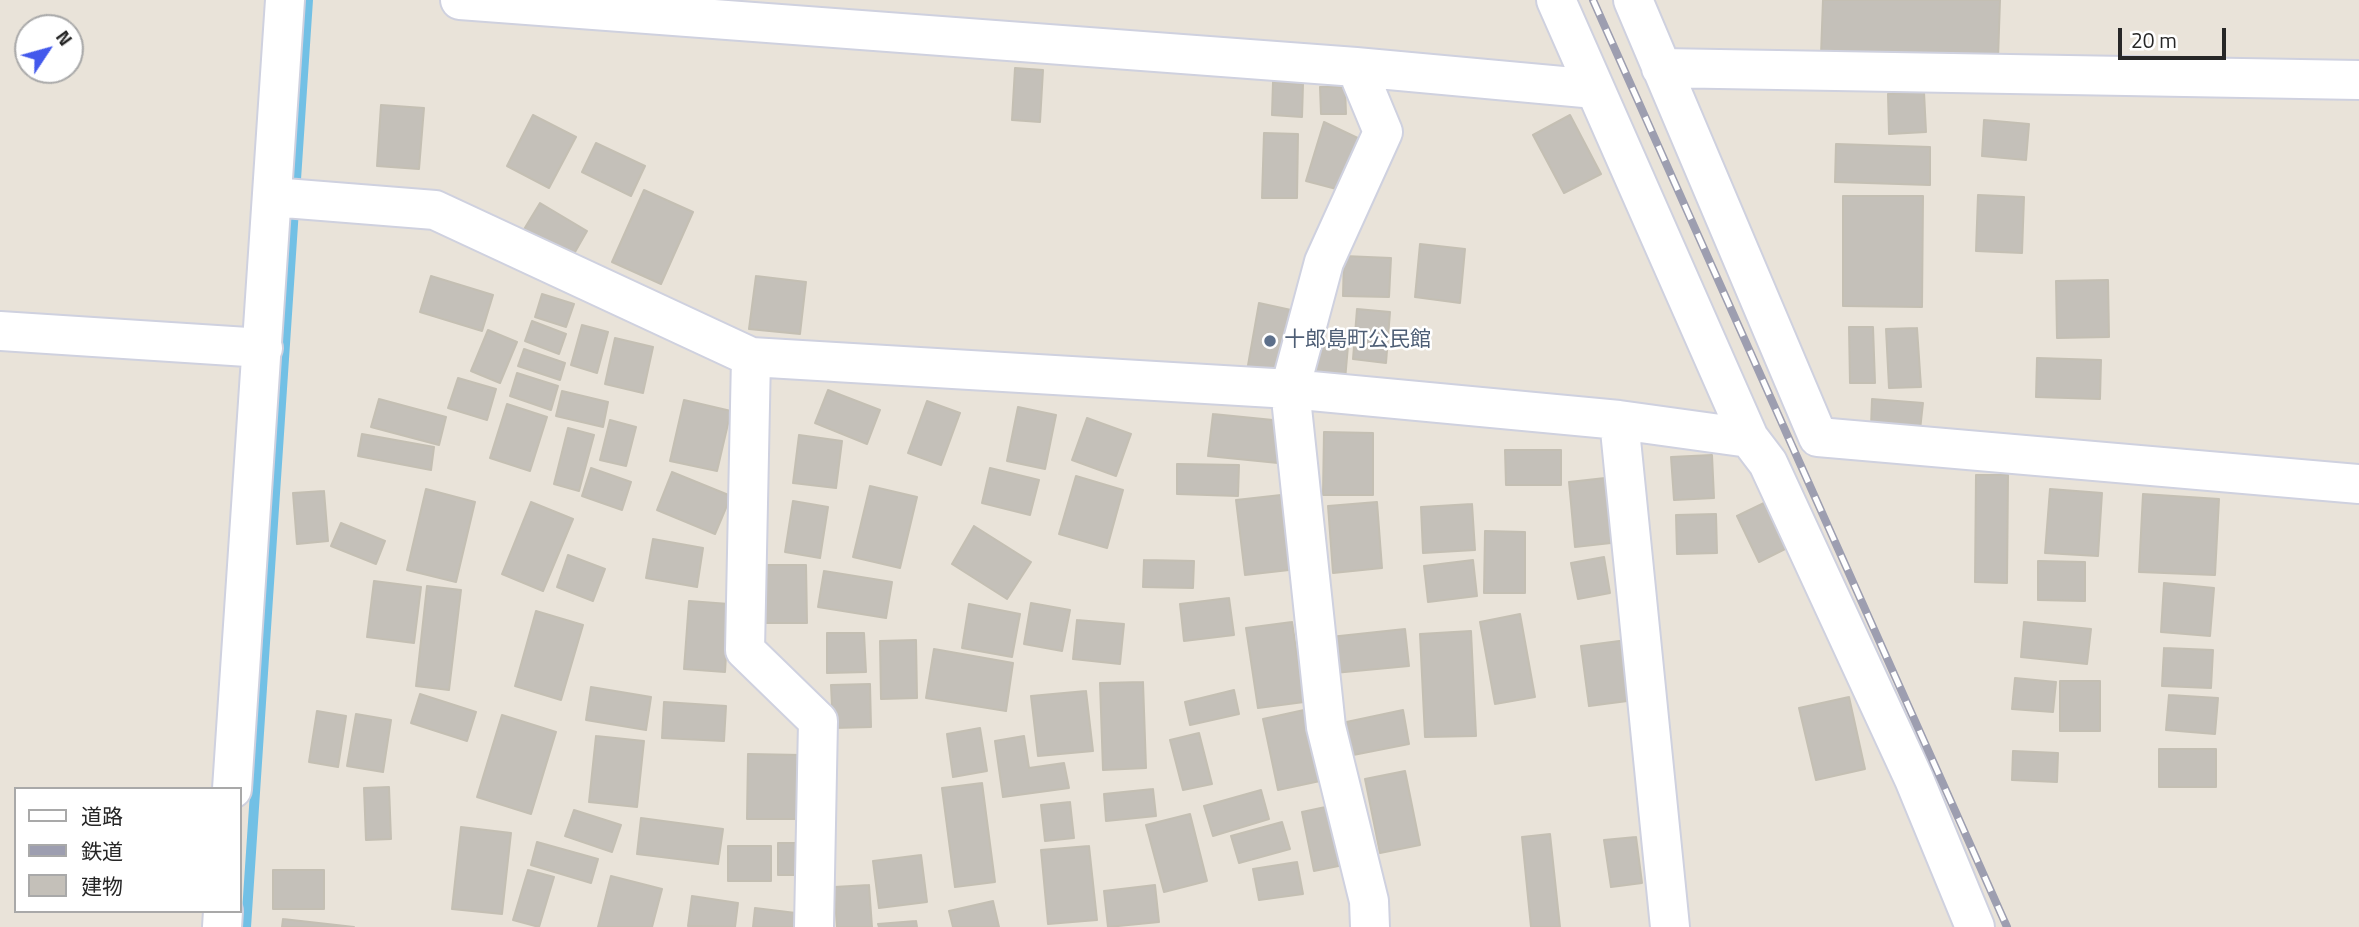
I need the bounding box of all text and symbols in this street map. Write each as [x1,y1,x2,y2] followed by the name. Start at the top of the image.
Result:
[14,14,84,84] north arrow
[2121,14,2230,58] scale bar
[49,24,80,51] text: N
[2131,24,2177,56] text: 20 m
[1284,328,1431,354] place label: 十郎島町公民館
[1262,333,1278,349] marker: 十郎島町公民館
[14,787,242,913] legend
[81,800,123,832] text: 道路
[81,835,123,867] text: 鉄道
[81,870,123,902] text: 建物

